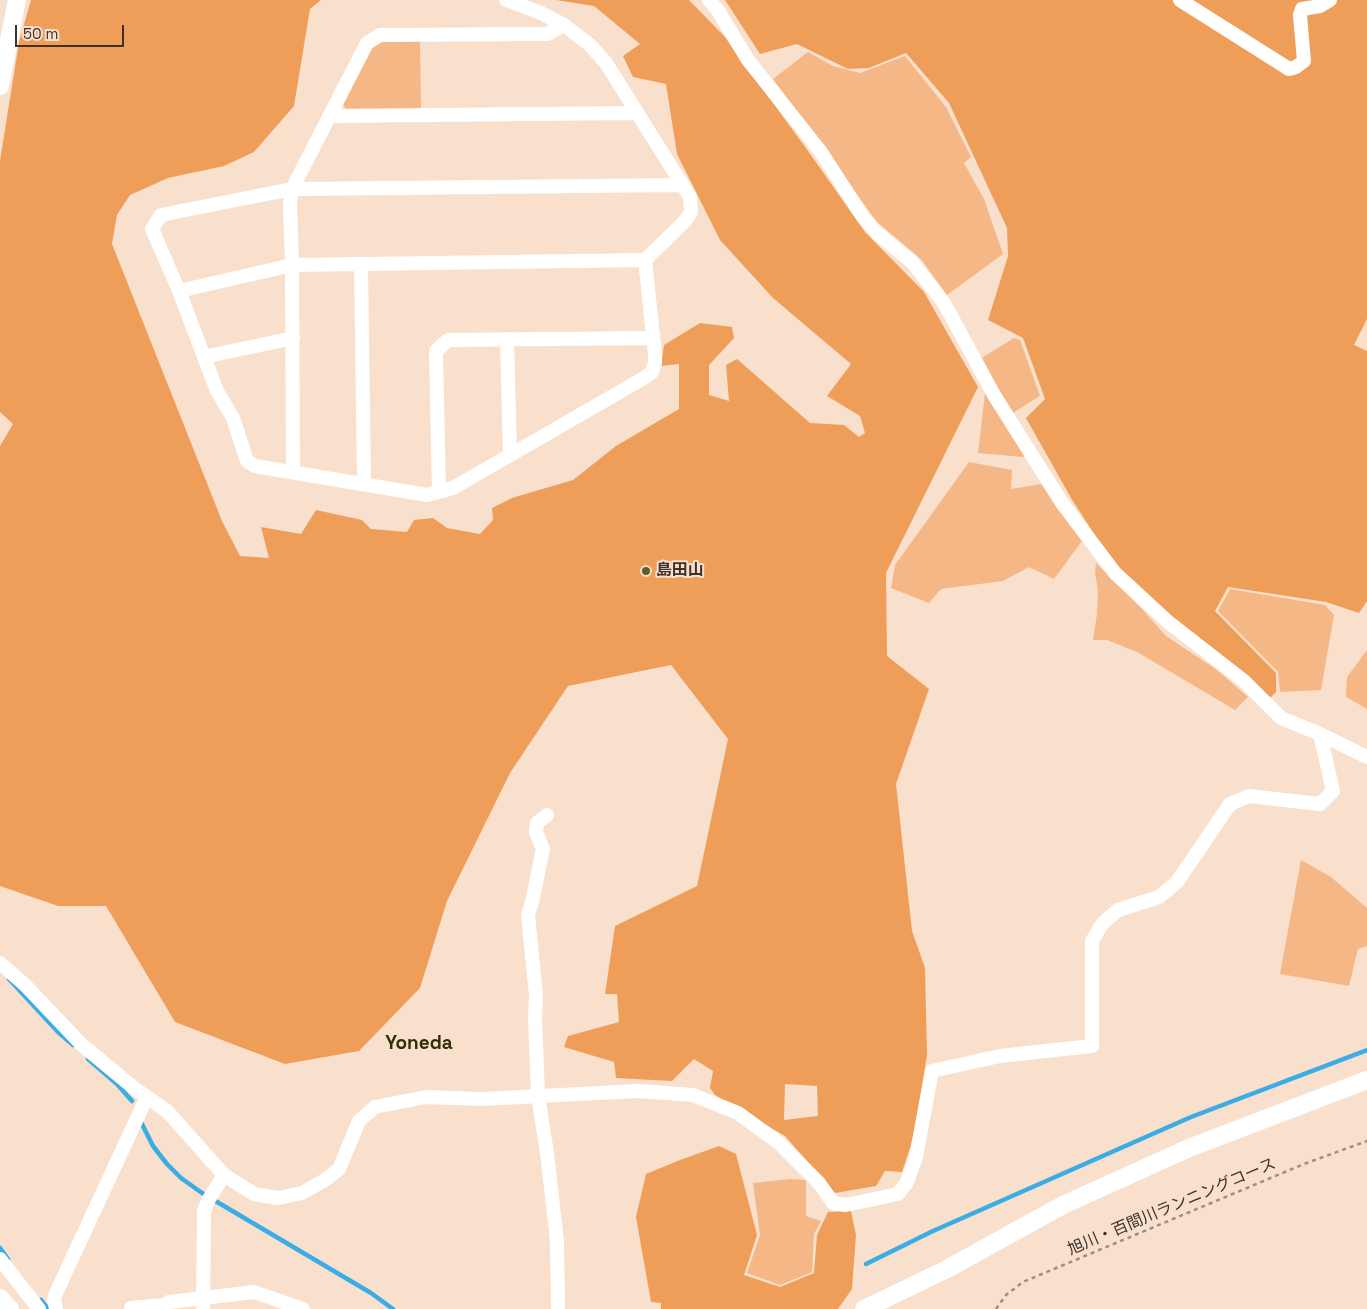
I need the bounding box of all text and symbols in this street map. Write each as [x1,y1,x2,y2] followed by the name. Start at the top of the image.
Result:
[18,15,126,47] scale bar
[23,24,58,43] text: 50 m
[656,561,704,581] place label: 島田山
[640,565,652,577] marker: 島田山
[385,1033,453,1055] district label: Yoneda
[1065,1154,1279,1260] street label: 旭川・百間川ランニングコース

